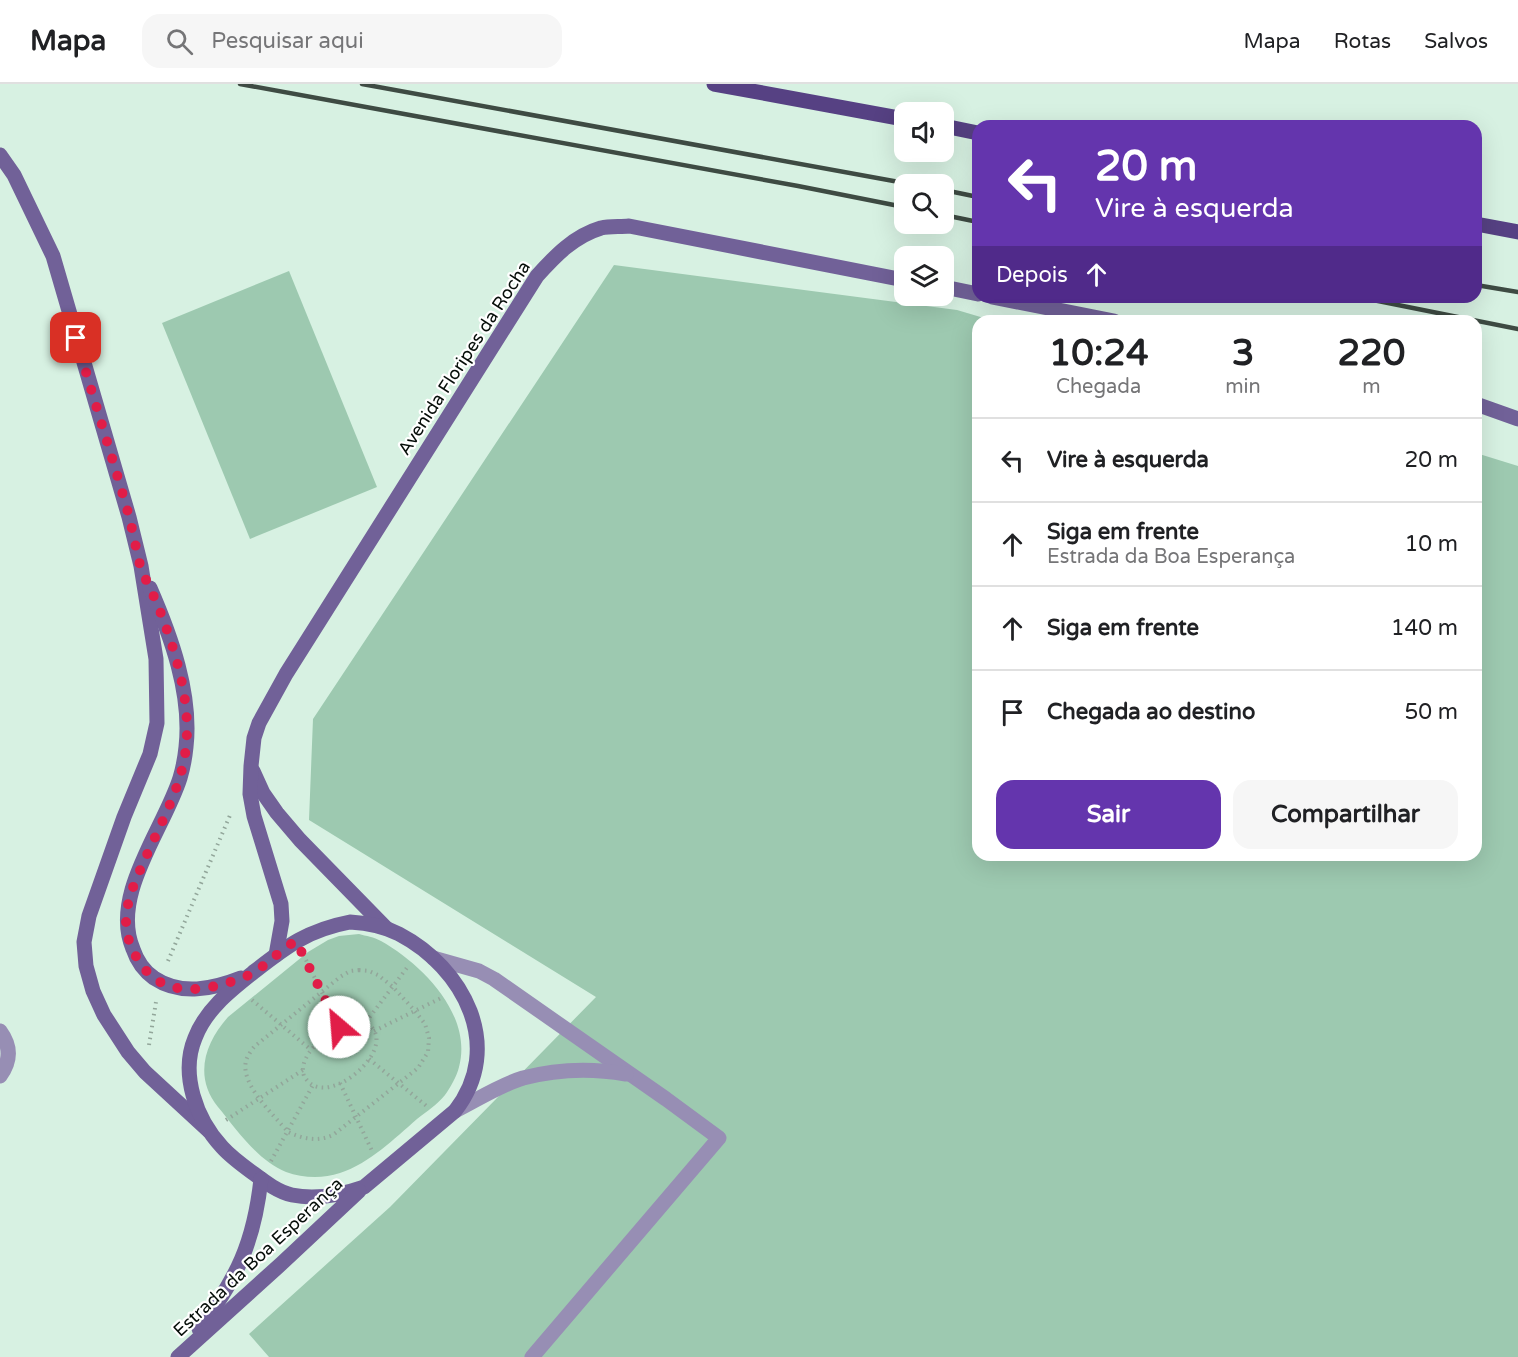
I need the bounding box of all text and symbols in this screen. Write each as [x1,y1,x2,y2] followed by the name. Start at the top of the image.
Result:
[142,14,562,68] search box
[30,24,106,58] text: Mapa
[163,25,196,58] icon: search
[211,28,364,54] text: Pesquisar aqui
[1243,29,1301,54] text: Mapa
[1334,29,1391,54] text: Rotas
[1424,29,1488,54] text: Salvos
[894,102,954,306] map controls
[894,102,954,162] button: sound
[1095,141,1197,192] text: 20 m
[996,144,1074,222] icon: left
[894,174,954,234] button: search
[1095,192,1294,225] text: Vire à esquerda
[894,246,954,306] button: layers
[393,257,535,459] street label: Avenida Floripes da Rocha
[1080,258,1113,291] icon: ahead
[996,262,1068,288] text: Depois
[50,312,101,363] pin
[59,321,92,354] icon: arrive
[1049,332,1149,375] text: 10:24
[1232,332,1254,375] text: 3
[1337,332,1405,375] text: 220
[1056,375,1141,399] text: Chegada
[1225,375,1261,399] text: min
[1362,375,1381,399] text: m
[996,444,1029,477] icon: left
[1047,447,1209,473] text: Vire à esquerda
[1404,447,1458,473] text: 20 m
[1047,519,1199,545] text: Siga em frente
[996,528,1029,561] icon: ahead
[1404,531,1458,557] text: 10 m
[1047,545,1295,569] text: Estrada da Boa Esperança
[996,612,1029,645] icon: ahead
[1047,615,1199,641] text: Siga em frente
[1391,615,1458,641] text: 140 m
[996,696,1029,729] icon: arrive
[1047,699,1255,725] text: Chegada ao destino
[1404,699,1458,725] text: 50 m
[996,780,1221,849] button: Sair
[1233,780,1458,849] button: Compartilhar
[307,995,371,1059] position arrow
[169,1173,347,1341] street label: Estrada da Boa Esperança

